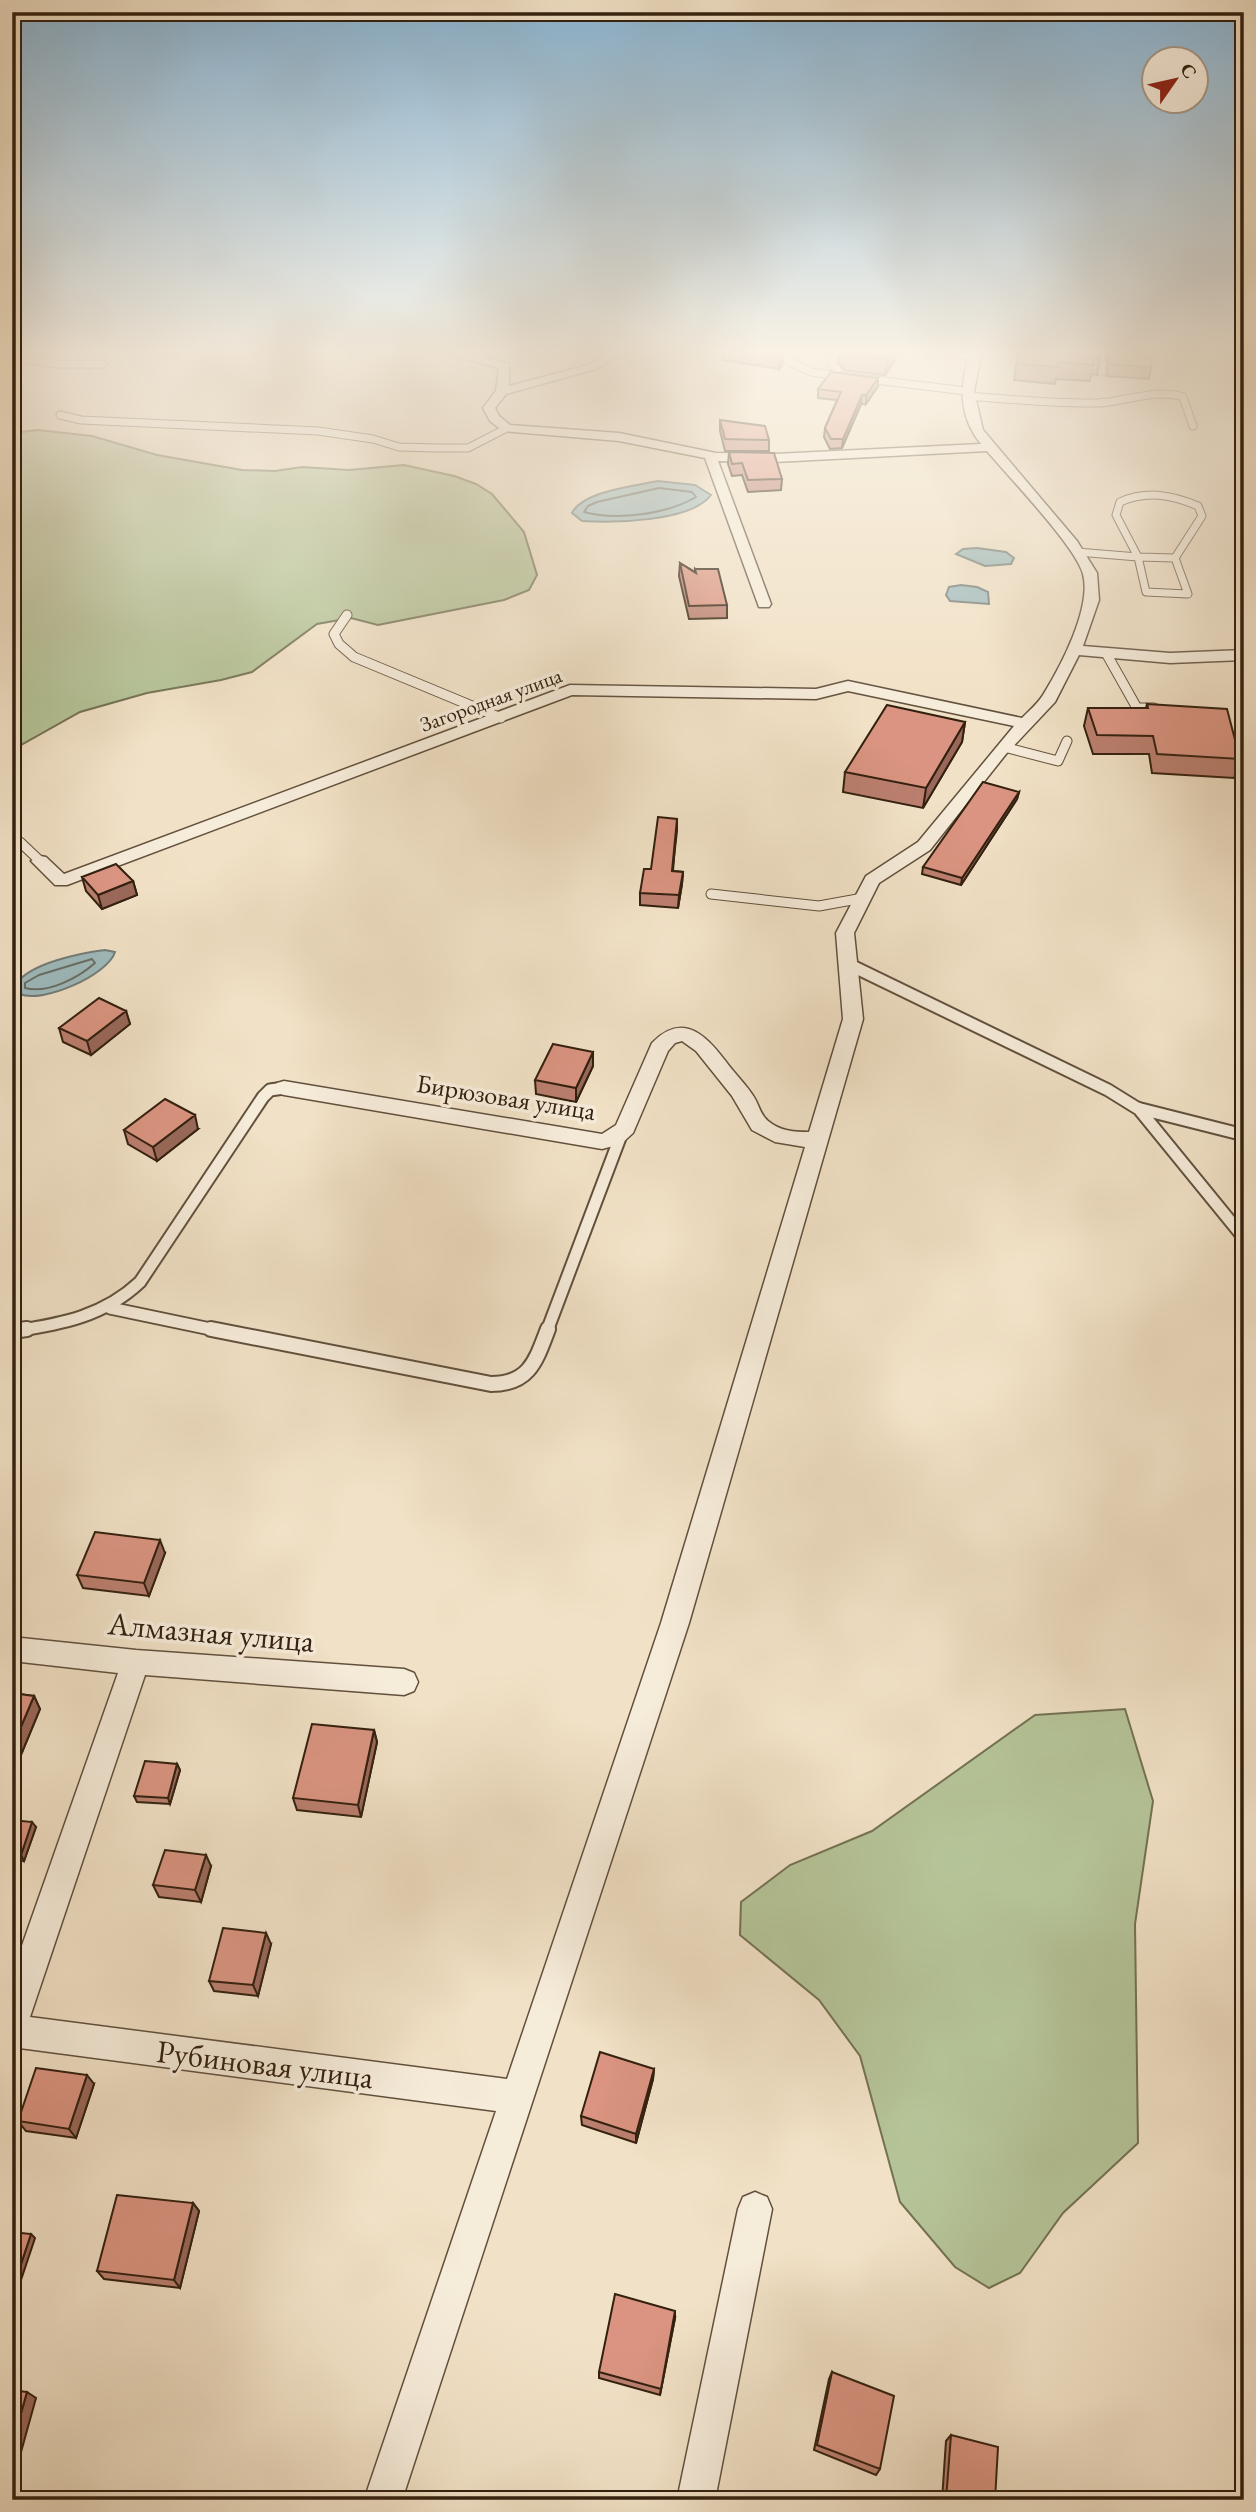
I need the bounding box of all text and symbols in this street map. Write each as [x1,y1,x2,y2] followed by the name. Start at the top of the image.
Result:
[1140,46,1210,116] north arrow
[1175,58,1203,83] text: С
[416,661,566,738] street label: Загородная улица
[414,1066,599,1128] street label: Бирюзовая улица
[105,1602,316,1662] street label: Алмазная улица
[154,2030,376,2098] street label: Рубиновая улица

